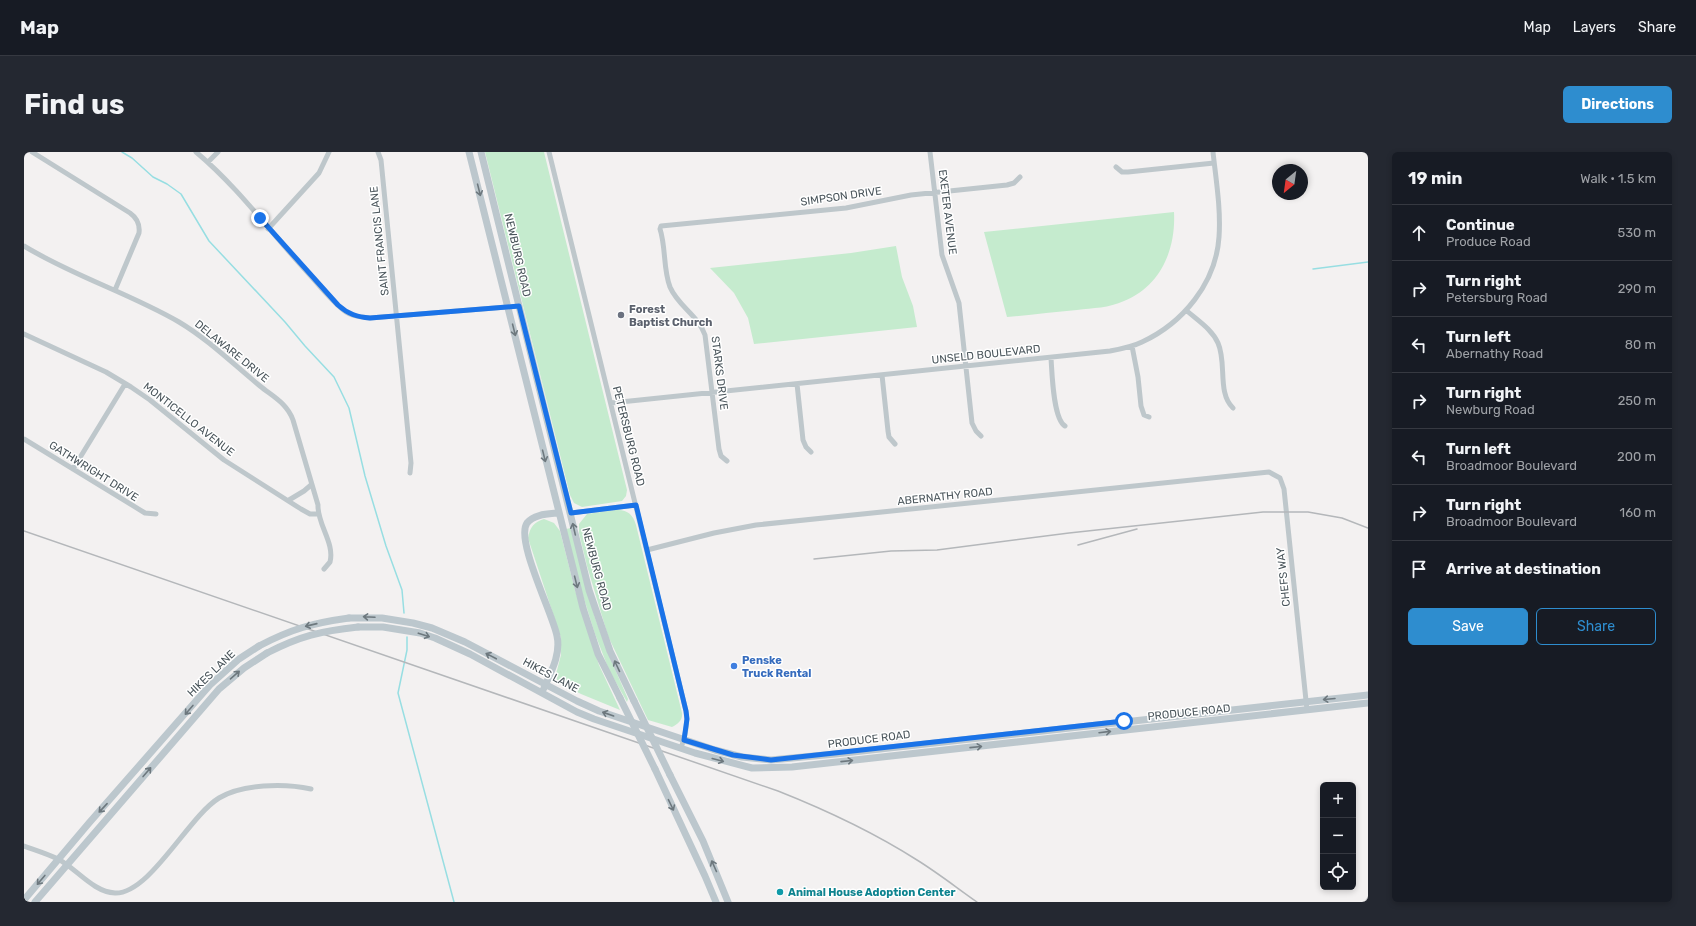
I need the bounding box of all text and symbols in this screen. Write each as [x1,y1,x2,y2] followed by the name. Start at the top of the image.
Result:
[20,16,59,39] text: Map
[1524,19,1551,36] text: Map
[1573,19,1616,36] text: Layers
[1638,19,1676,36] text: Share
[1563,86,1672,123] button: Directions
[24,88,124,121] text: Find us
[1272,164,1308,200] north arrow
[1408,168,1462,188] text: 19 min
[936,169,959,256] street label: EXETER AVENUE
[1580,171,1656,186] text: Walk · 1.5 km
[475,183,483,196] one-way arrow
[800,184,883,209] street label: SIMPSON DRIVE
[367,185,392,296] street label: SAINT FRANCIS LANE
[251,209,269,227] route end
[502,212,533,298] street label: NEWBURG ROAD
[1446,216,1515,234] text: Continue
[1408,222,1430,244] icon: ahead
[1617,225,1656,240] text: 530 m
[1446,234,1531,249] text: Produce Road
[1446,272,1521,290] text: Turn right
[1408,278,1430,300] icon: right
[1618,281,1656,296] text: 290 m
[1446,290,1548,305] text: Petersburg Road
[629,303,712,329] place label: Forest Baptist Church
[616,310,626,320] marker: Forest Baptist Church
[192,318,272,385] street label: DELAWARE DRIVE
[510,323,518,336] one-way arrow
[1446,328,1511,346] text: Turn left
[1408,334,1430,356] icon: left
[709,335,731,411] street label: STARKS DRIVE
[1625,337,1656,352] text: 80 m
[931,342,1041,367] street label: UNSELD BOULEVARD
[1446,346,1543,361] text: Abernathy Road
[141,380,237,459] street label: MONTICELLO AVENUE
[1446,384,1521,402] text: Turn right
[610,385,647,488] street label: PETERSBURG ROAD
[1408,390,1430,412] icon: right
[1618,393,1656,408] text: 250 m
[1446,402,1535,417] text: Newburg Road
[47,439,141,504] street label: GATHWRIGHT DRIVE
[1446,440,1511,458] text: Turn left
[1408,446,1430,468] icon: left
[541,449,549,462] one-way arrow
[1617,449,1656,464] text: 200 m
[1446,458,1577,473] text: Broadmoor Boulevard
[897,485,993,508] street label: ABERNATHY ROAD
[1446,496,1521,514] text: Turn right
[1408,502,1430,524] icon: right
[1620,505,1656,520] text: 160 m
[1446,514,1577,529] text: Broadmoor Boulevard
[570,523,578,536] one-way arrow
[579,526,614,612] street label: NEWBURG ROAD
[1274,547,1293,607] street label: CHEFS WAY
[1408,558,1430,580] icon: arrive
[1446,560,1601,578] text: Arrive at destination
[573,575,580,588] one-way arrow
[1408,608,1528,645] button: Save
[1536,608,1656,645] button: Share
[363,614,376,621] one-way arrow
[305,621,318,629] one-way arrow
[417,632,430,639] one-way arrow
[185,647,238,699] street label: HIKES LANE
[485,652,497,659] one-way arrow
[742,654,811,680] place label: Penske Truck Rental
[521,655,581,696] street label: HIKES LANE
[612,661,620,673] one-way arrow
[729,661,739,671] marker: Penske Truck Rental
[229,671,240,680] one-way arrow
[1323,695,1336,702] one-way arrow
[1147,702,1231,723] street label: PRODUCE ROAD
[184,704,193,715] one-way arrow
[602,709,614,717] one-way arrow
[1115,712,1133,730] route start
[827,728,911,751] street label: PRODUCE ROAD
[1098,728,1111,736] one-way arrow
[969,743,982,751] one-way arrow
[711,757,724,764] one-way arrow
[840,757,853,765] one-way arrow
[143,766,152,777] one-way arrow
[1320,782,1356,890] map controls
[1320,782,1356,818] button: +
[668,798,675,810] one-way arrow
[99,802,108,813] one-way arrow
[1320,818,1356,854] button: −
[1320,854,1356,890] button: locate
[710,860,717,872] one-way arrow
[37,874,46,885] one-way arrow
[788,886,956,899] place label: Animal House Adoption Center
[775,887,785,897] marker: Animal House Adoption Center

